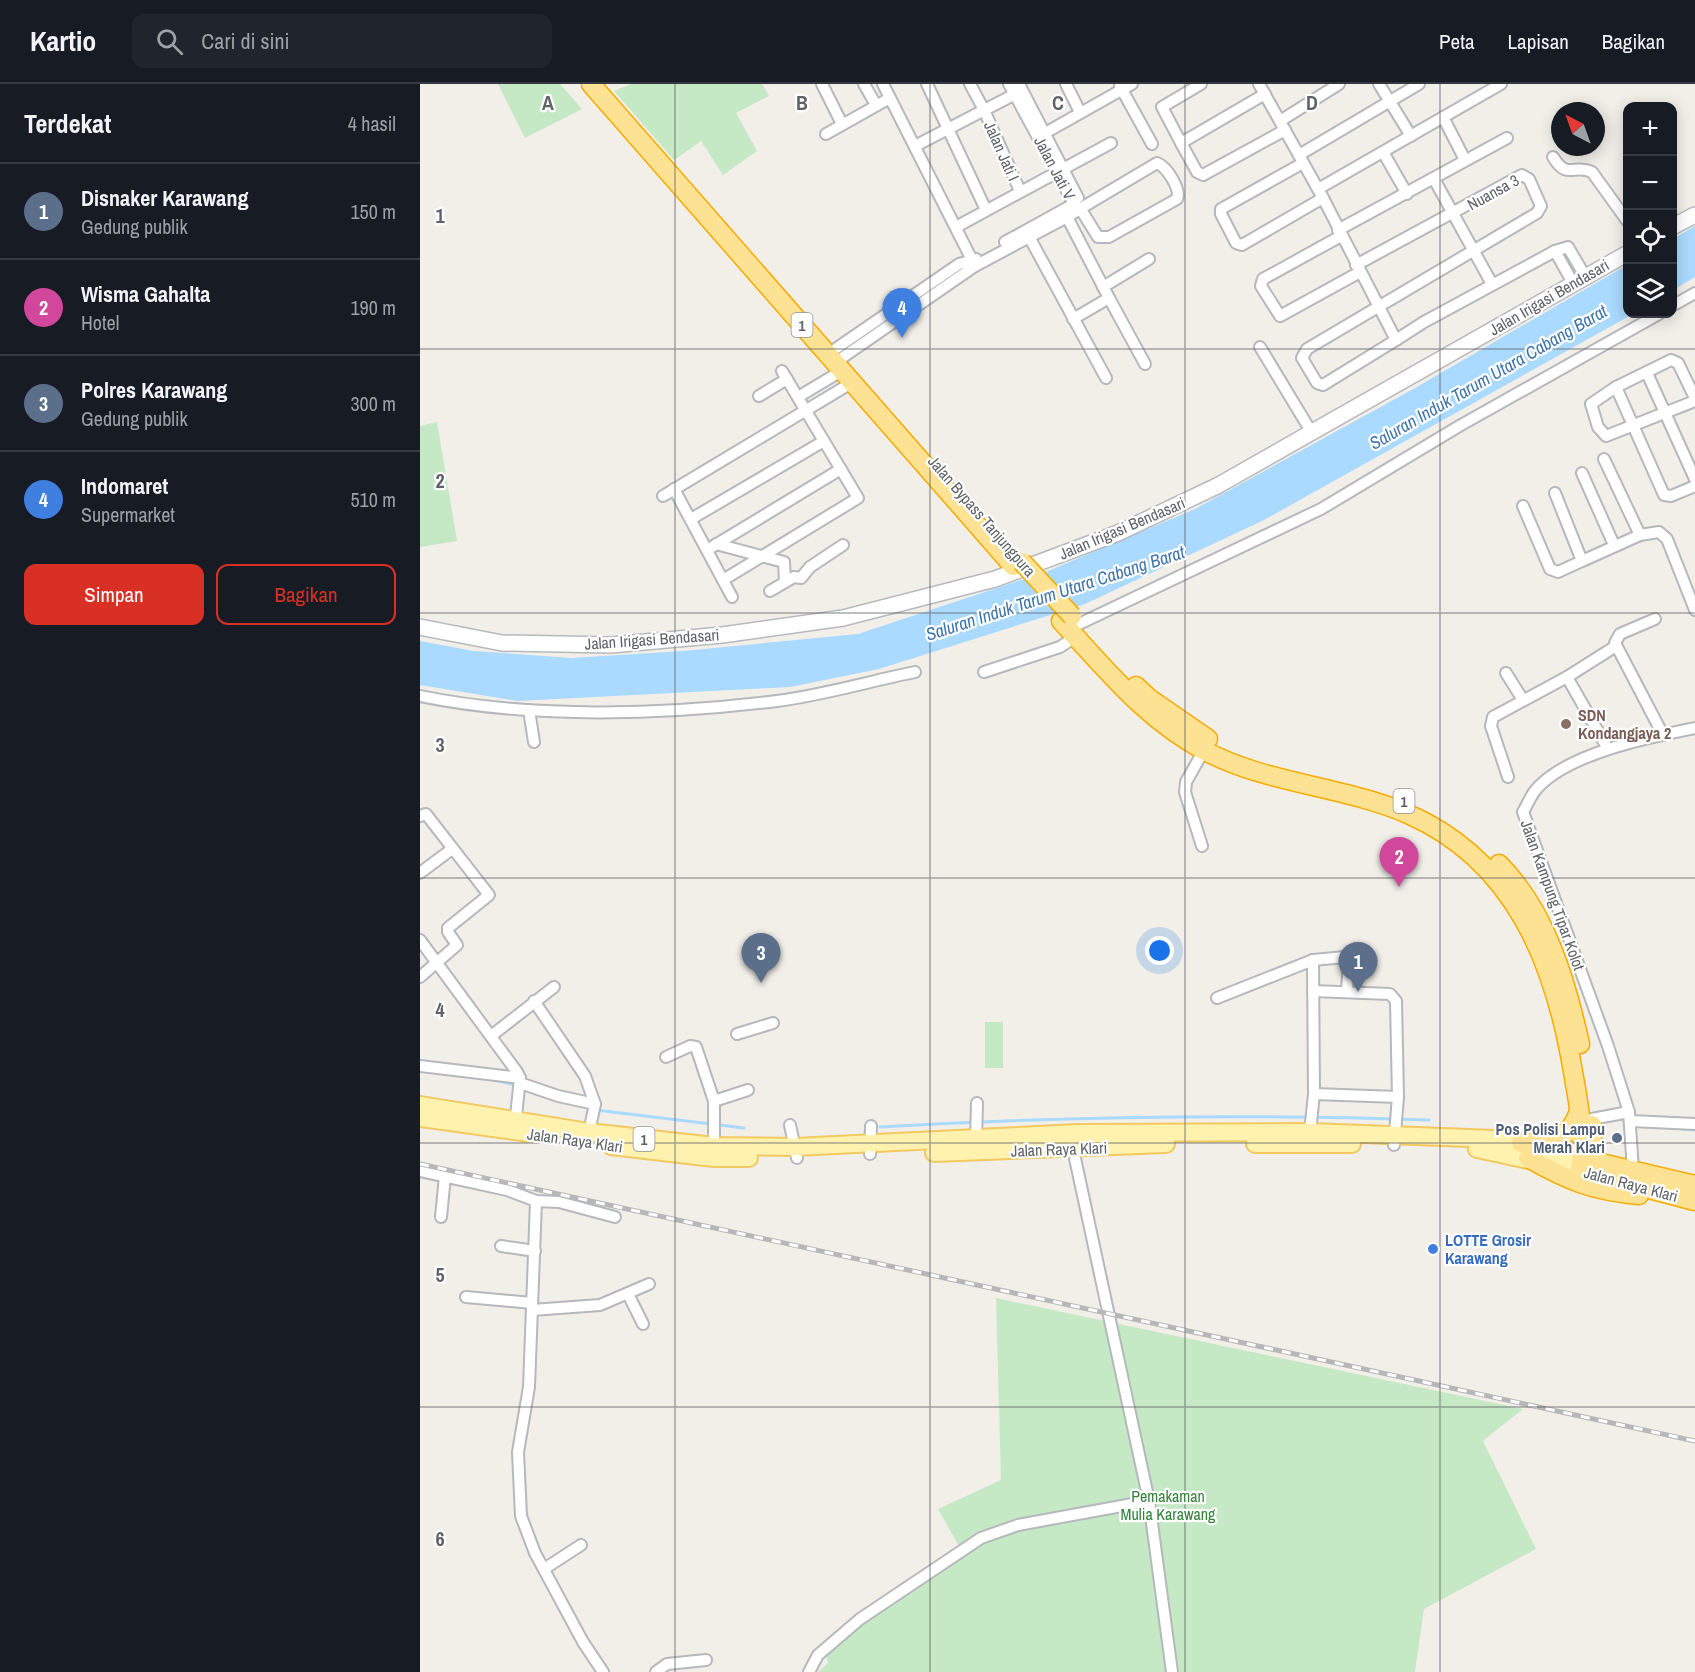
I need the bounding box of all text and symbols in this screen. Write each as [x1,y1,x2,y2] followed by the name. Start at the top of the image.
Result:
[132,14,552,68] search box
[30,22,96,60] text: Kartio
[153,25,186,58] icon: search
[201,26,290,56] text: Cari di sini
[1439,27,1475,56] text: Peta
[1508,27,1569,56] text: Lapisan
[1602,27,1665,56] text: Bagikan
[542,89,554,116] text: A
[796,89,808,116] text: B
[1052,89,1064,116] text: C
[1306,89,1318,116] text: D
[1551,102,1605,156] north arrow
[1623,102,1677,318] map controls
[1623,102,1677,156] button: +
[24,106,111,141] text: Terdekat
[348,110,396,137] text: 4 hasil
[979,118,1025,184] street label: Jalan Jati I
[1029,133,1081,204] street label: Jalan Jati V
[1623,156,1677,210] button: −
[1463,169,1523,215] street label: Nuansa 3
[81,183,248,213] text: Disnaker Karawang
[39,198,48,225] text: 1
[350,198,396,225] text: 150 m
[435,202,445,229] text: 1
[1623,210,1677,264] button: locate
[81,213,188,240] text: Gedung publik
[1485,254,1613,340] street label: Jalan Irigasi Bendasari
[1623,264,1677,318] button: layers
[81,279,210,309] text: Wisma Gahalta
[882,288,922,338] pin: 4
[39,294,48,321] text: 2
[350,294,396,321] text: 190 m
[1364,298,1612,456] water label: Saluran Induk Tarum Utara Cabang Barat
[81,309,119,336] text: Hotel
[792,313,812,337] road number: 1
[81,375,227,405] text: Polres Karawang
[39,390,48,417] text: 3
[350,390,396,417] text: 300 m
[81,405,188,432] text: Gedung publik
[923,451,1041,582] street label: Jalan Bypass Tanjungpura
[435,467,445,494] text: 2
[81,471,168,501] text: Indomaret
[39,486,48,513] text: 4
[350,486,396,513] text: 510 m
[1056,492,1188,564] street label: Jalan Irigasi Bendasari
[81,501,175,528] text: Supermarket
[922,539,1189,647] water label: Saluran Induk Tarum Utara Cabang Barat
[24,564,204,625] button: Simpan
[216,564,396,625] button: Bagikan
[584,623,720,655] street label: Jalan Irigasi Bendasari
[1578,704,1671,744] place label: SDN Kondangjaya 2
[1559,717,1573,731] marker: SDN Kondangjaya 2
[435,731,445,758] text: 3
[1394,789,1414,813] road number: 1
[1516,817,1591,974] street label: Jalan Kampung Tipar Kolot
[1380,838,1418,887] pin: 2
[742,934,780,983] pin: 3
[1145,936,1174,965] your location
[1338,942,1378,992] pin: 1
[435,996,445,1023] text: 4
[1496,1118,1605,1158] place label: Pos Polisi Lampu Merah Klari
[526,1122,624,1158] street label: Jalan Raya Klari
[634,1127,654,1151] road number: 1
[1610,1131,1624,1145] marker: Pos Polisi Lampu Merah Klari
[1011,1136,1107,1162] street label: Jalan Raya Klari
[1582,1161,1680,1207] street label: Jalan Raya Klari
[1445,1229,1532,1269] place label: LOTTE Grosir Karawang
[1426,1242,1440,1256] marker: LOTTE Grosir Karawang
[435,1261,445,1288] text: 5
[1121,1485,1216,1525] park label: Pemakaman Mulia Karawang
[435,1525,445,1552] text: 6

